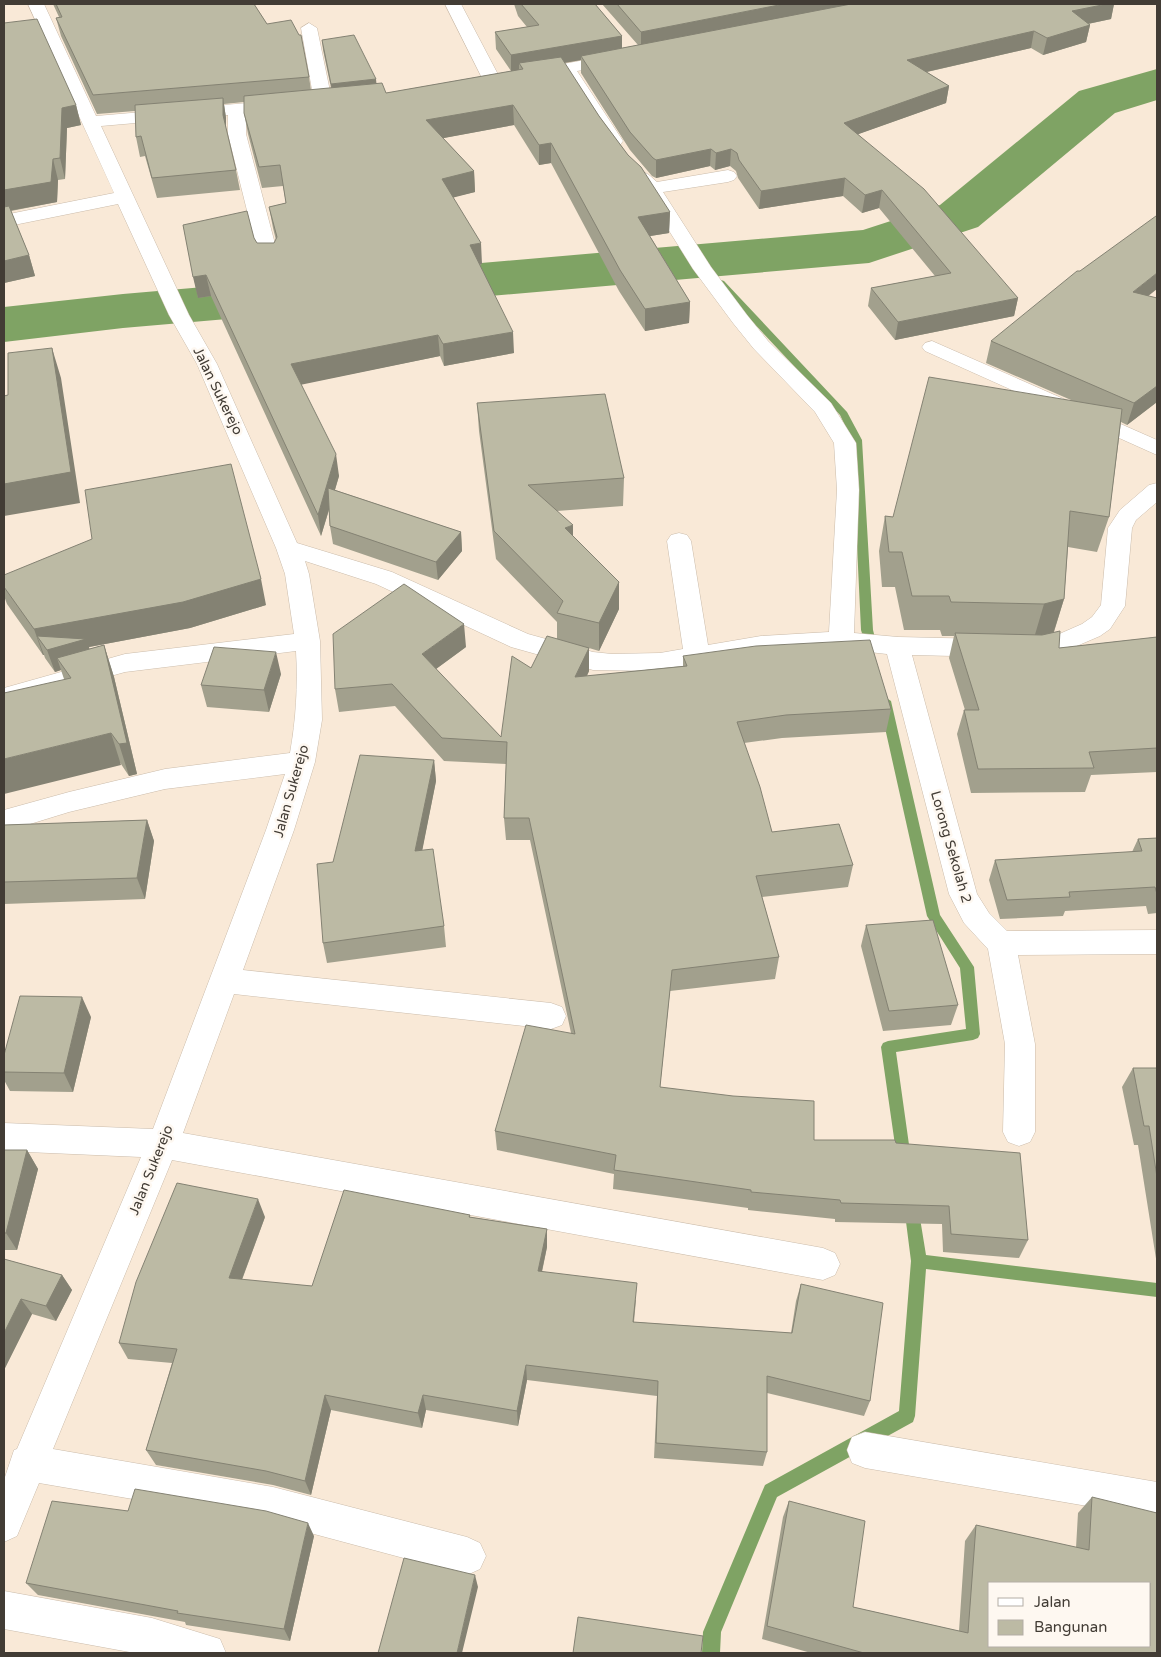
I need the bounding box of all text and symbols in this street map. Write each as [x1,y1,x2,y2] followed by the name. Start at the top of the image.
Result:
[189,344,247,438] street label: Jalan Sukerejo
[270,743,312,839] street label: Jalan Sukerejo
[927,789,975,905] street label: Lorong Sekolah 2
[125,1123,177,1217] street label: Jalan Sukerejo
[988,1582,1151,1647] legend
[1034,1593,1071,1611] text: Jalan
[1034,1618,1107,1636] text: Bangunan

